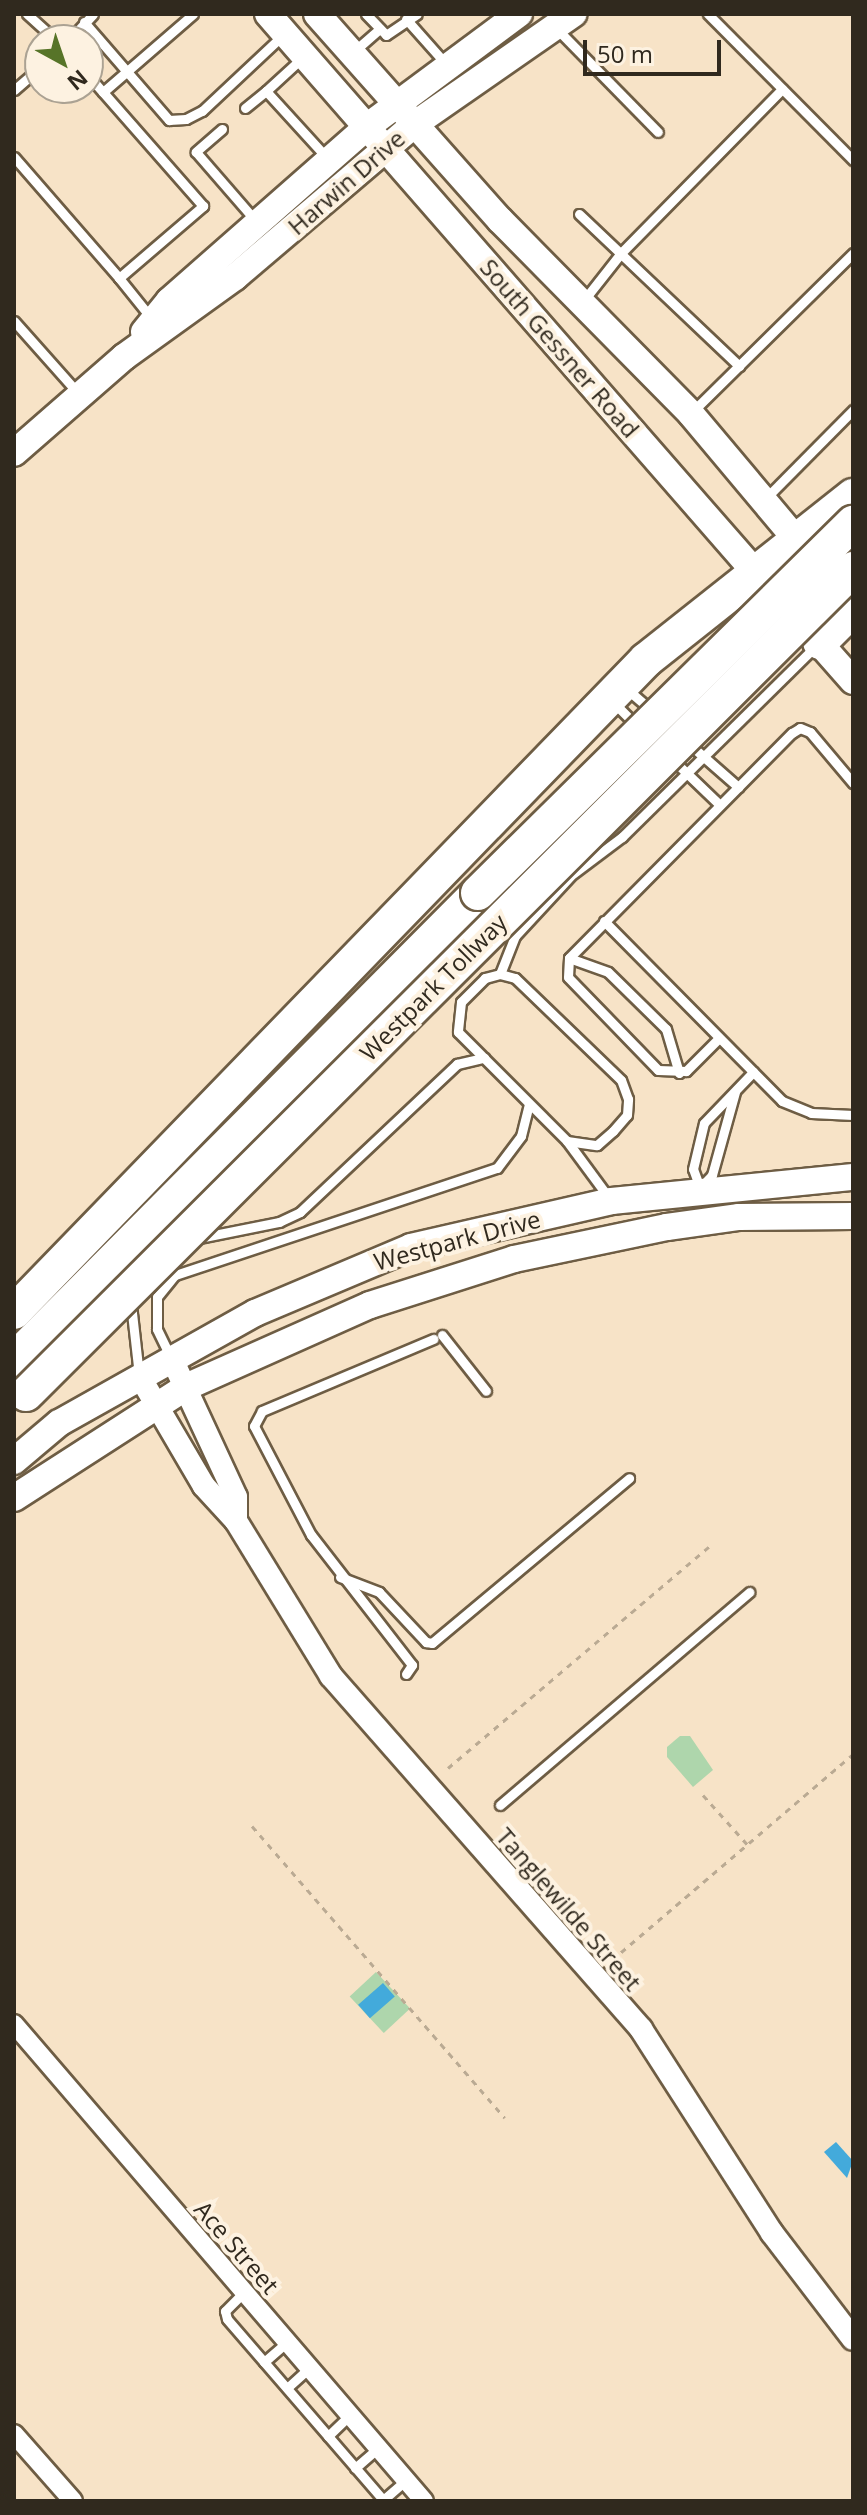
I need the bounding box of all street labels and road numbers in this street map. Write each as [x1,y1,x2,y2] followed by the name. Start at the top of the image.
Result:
[282,124,410,240] street label: Harwin Drive
[475,253,645,443] street label: South Gessner Road
[354,908,512,1066] street label: Westpark Tollway
[371,1204,543,1276] street label: Westpark Drive
[491,1822,647,1996] street label: Tanglewilde Street
[189,2195,285,2299] street label: Ace Street

